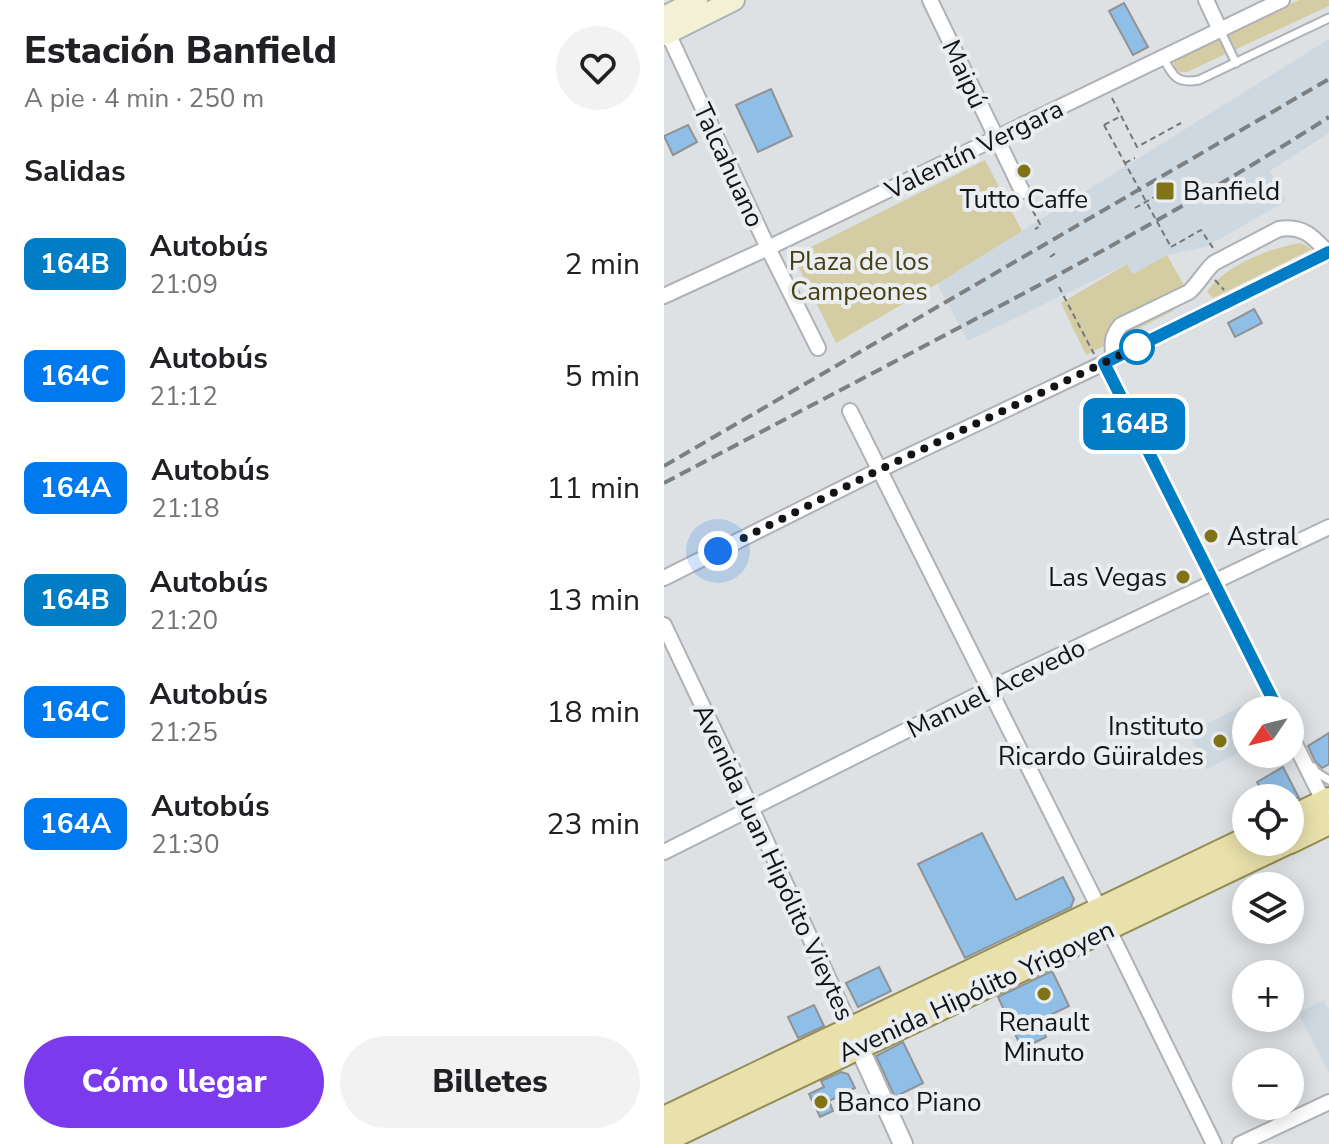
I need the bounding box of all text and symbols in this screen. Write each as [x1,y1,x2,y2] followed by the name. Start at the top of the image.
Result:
[24,25,337,76] text: Estación Banfield
[556,26,640,110] button: heart
[934,34,996,114] street label: Maipú
[24,81,264,116] text: A pie · 4 min · 250 m
[878,91,1069,208] street label: Valentín Vergara
[685,98,773,233] street label: Talcahuano
[24,151,126,192] text: Salidas
[1015,162,1033,180] marker: Tutto Caffe
[1183,174,1280,209] place label: Banfield
[1154,180,1176,202] marker: Banfield
[960,182,1088,217] place label: Tutto Caffe
[150,226,268,267] text: Autobús
[565,244,640,285] text: 2 min
[789,244,929,309] park label: Plaza de los Campeones
[40,245,110,283] text: 164B
[150,267,218,302] text: 21:09
[1120,330,1154,364] unlabelled marker
[149,338,268,379] text: Autobús
[565,356,640,397] text: 5 min
[40,357,109,395] text: 164C
[149,379,218,414] text: 21:12
[1078,398,1190,450] line badge: 164B
[1099,405,1169,443] text: 164B
[151,450,270,491] text: Autobús
[547,468,640,509] text: 11 min
[40,469,111,507] text: 164A
[151,491,220,526] text: 21:18
[1227,519,1298,554] place label: Astral
[1202,527,1220,545] marker: Astral
[698,531,738,571] your location
[1048,560,1167,595] place label: Las Vegas
[150,562,268,603] text: Autobús
[1174,568,1192,586] marker: Las Vegas
[547,580,640,621] text: 13 min
[40,581,110,619] text: 164B
[150,603,218,638] text: 21:20
[901,630,1091,747] street label: Manuel Acevedo
[149,674,268,715] text: Autobús
[547,692,640,733] text: 18 min
[40,693,109,731] text: 164C
[1232,696,1304,768] north arrow
[1232,696,1304,1120] map controls
[685,698,862,1026] street label: Avenida Juan Hipólito Vieytes
[998,709,1204,774] place label: Instituto Ricardo Güiraldes
[149,715,218,750] text: 21:25
[1211,732,1229,750] marker: Instituto Ricardo Güiraldes
[1232,784,1304,856] button: locate
[151,786,270,827] text: Autobús
[547,804,640,845] text: 23 min
[40,805,111,843] text: 164A
[151,827,220,862] text: 21:30
[1232,872,1304,944] button: layers
[832,912,1120,1071] street label: Avenida Hipólito Yrigoyen
[1232,960,1304,1032] button: +
[1035,985,1053,1003] marker: Renault Minuto
[999,1005,1090,1070] place label: Renault Minuto
[24,1036,324,1128] button: Cómo llegar
[340,1036,640,1128] button: Billetes
[1232,1048,1304,1120] button: −
[837,1085,982,1120] place label: Banco Piano
[812,1093,830,1111] marker: Banco Piano

